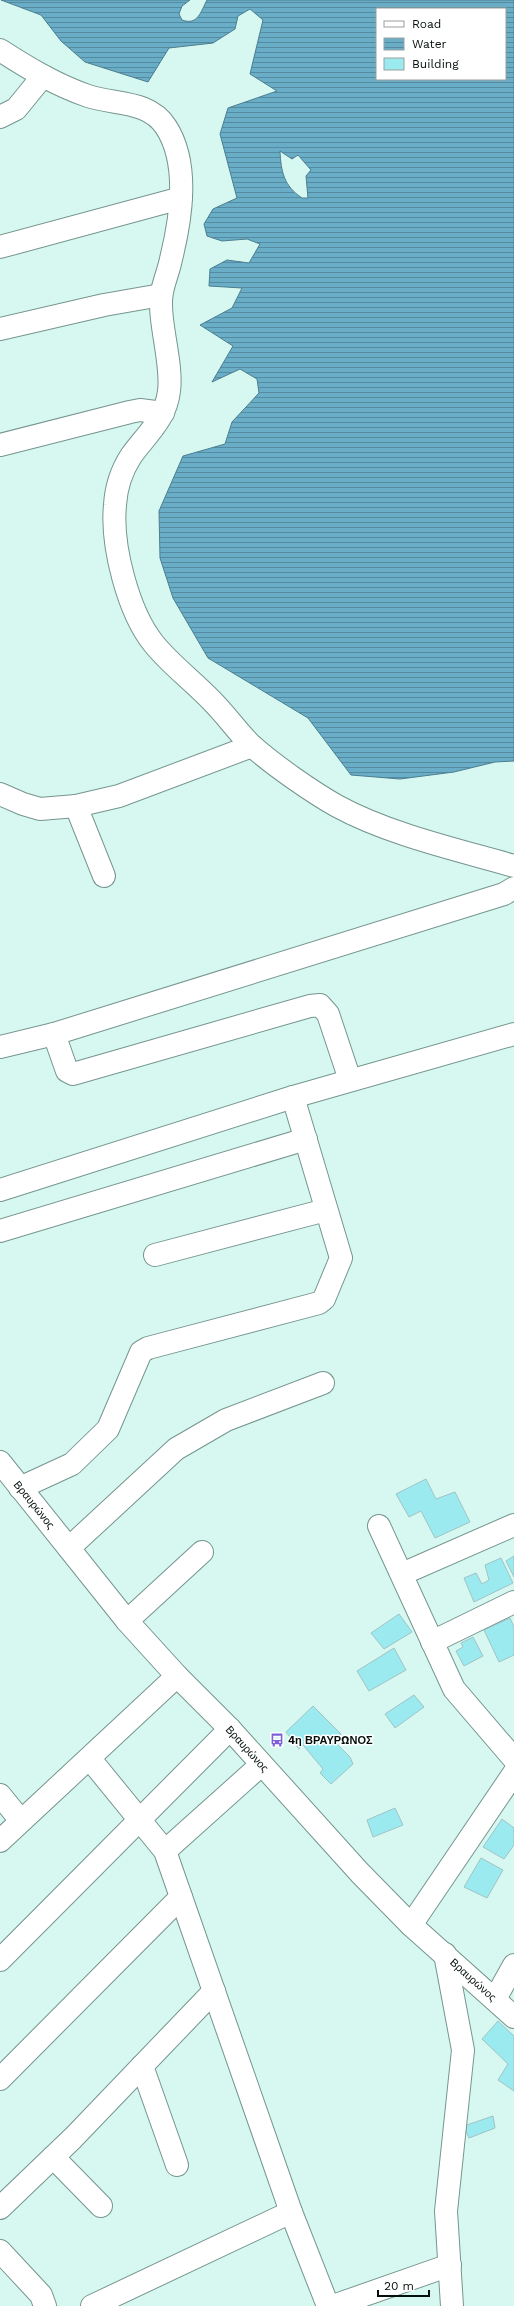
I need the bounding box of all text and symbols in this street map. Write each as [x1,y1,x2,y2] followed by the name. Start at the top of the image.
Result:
[376,8,506,80] legend
[412,17,441,31] text: Road
[412,37,447,51] text: Water
[412,57,459,71] text: Building
[11,1478,57,1532] street label: Βραυρώνος
[223,1723,271,1775] street label: Βραυρώνος
[269,1732,285,1748] bus stop icon: 4η ΒΡΑΥΡΩΝΟΣ
[288,1734,373,1747] place label: 4η ΒΡΑΥΡΩΝΟΣ
[447,1956,499,2004] street label: Βραυρώνος
[378,2272,429,2298] scale bar
[384,2279,414,2293] text: 20 m

